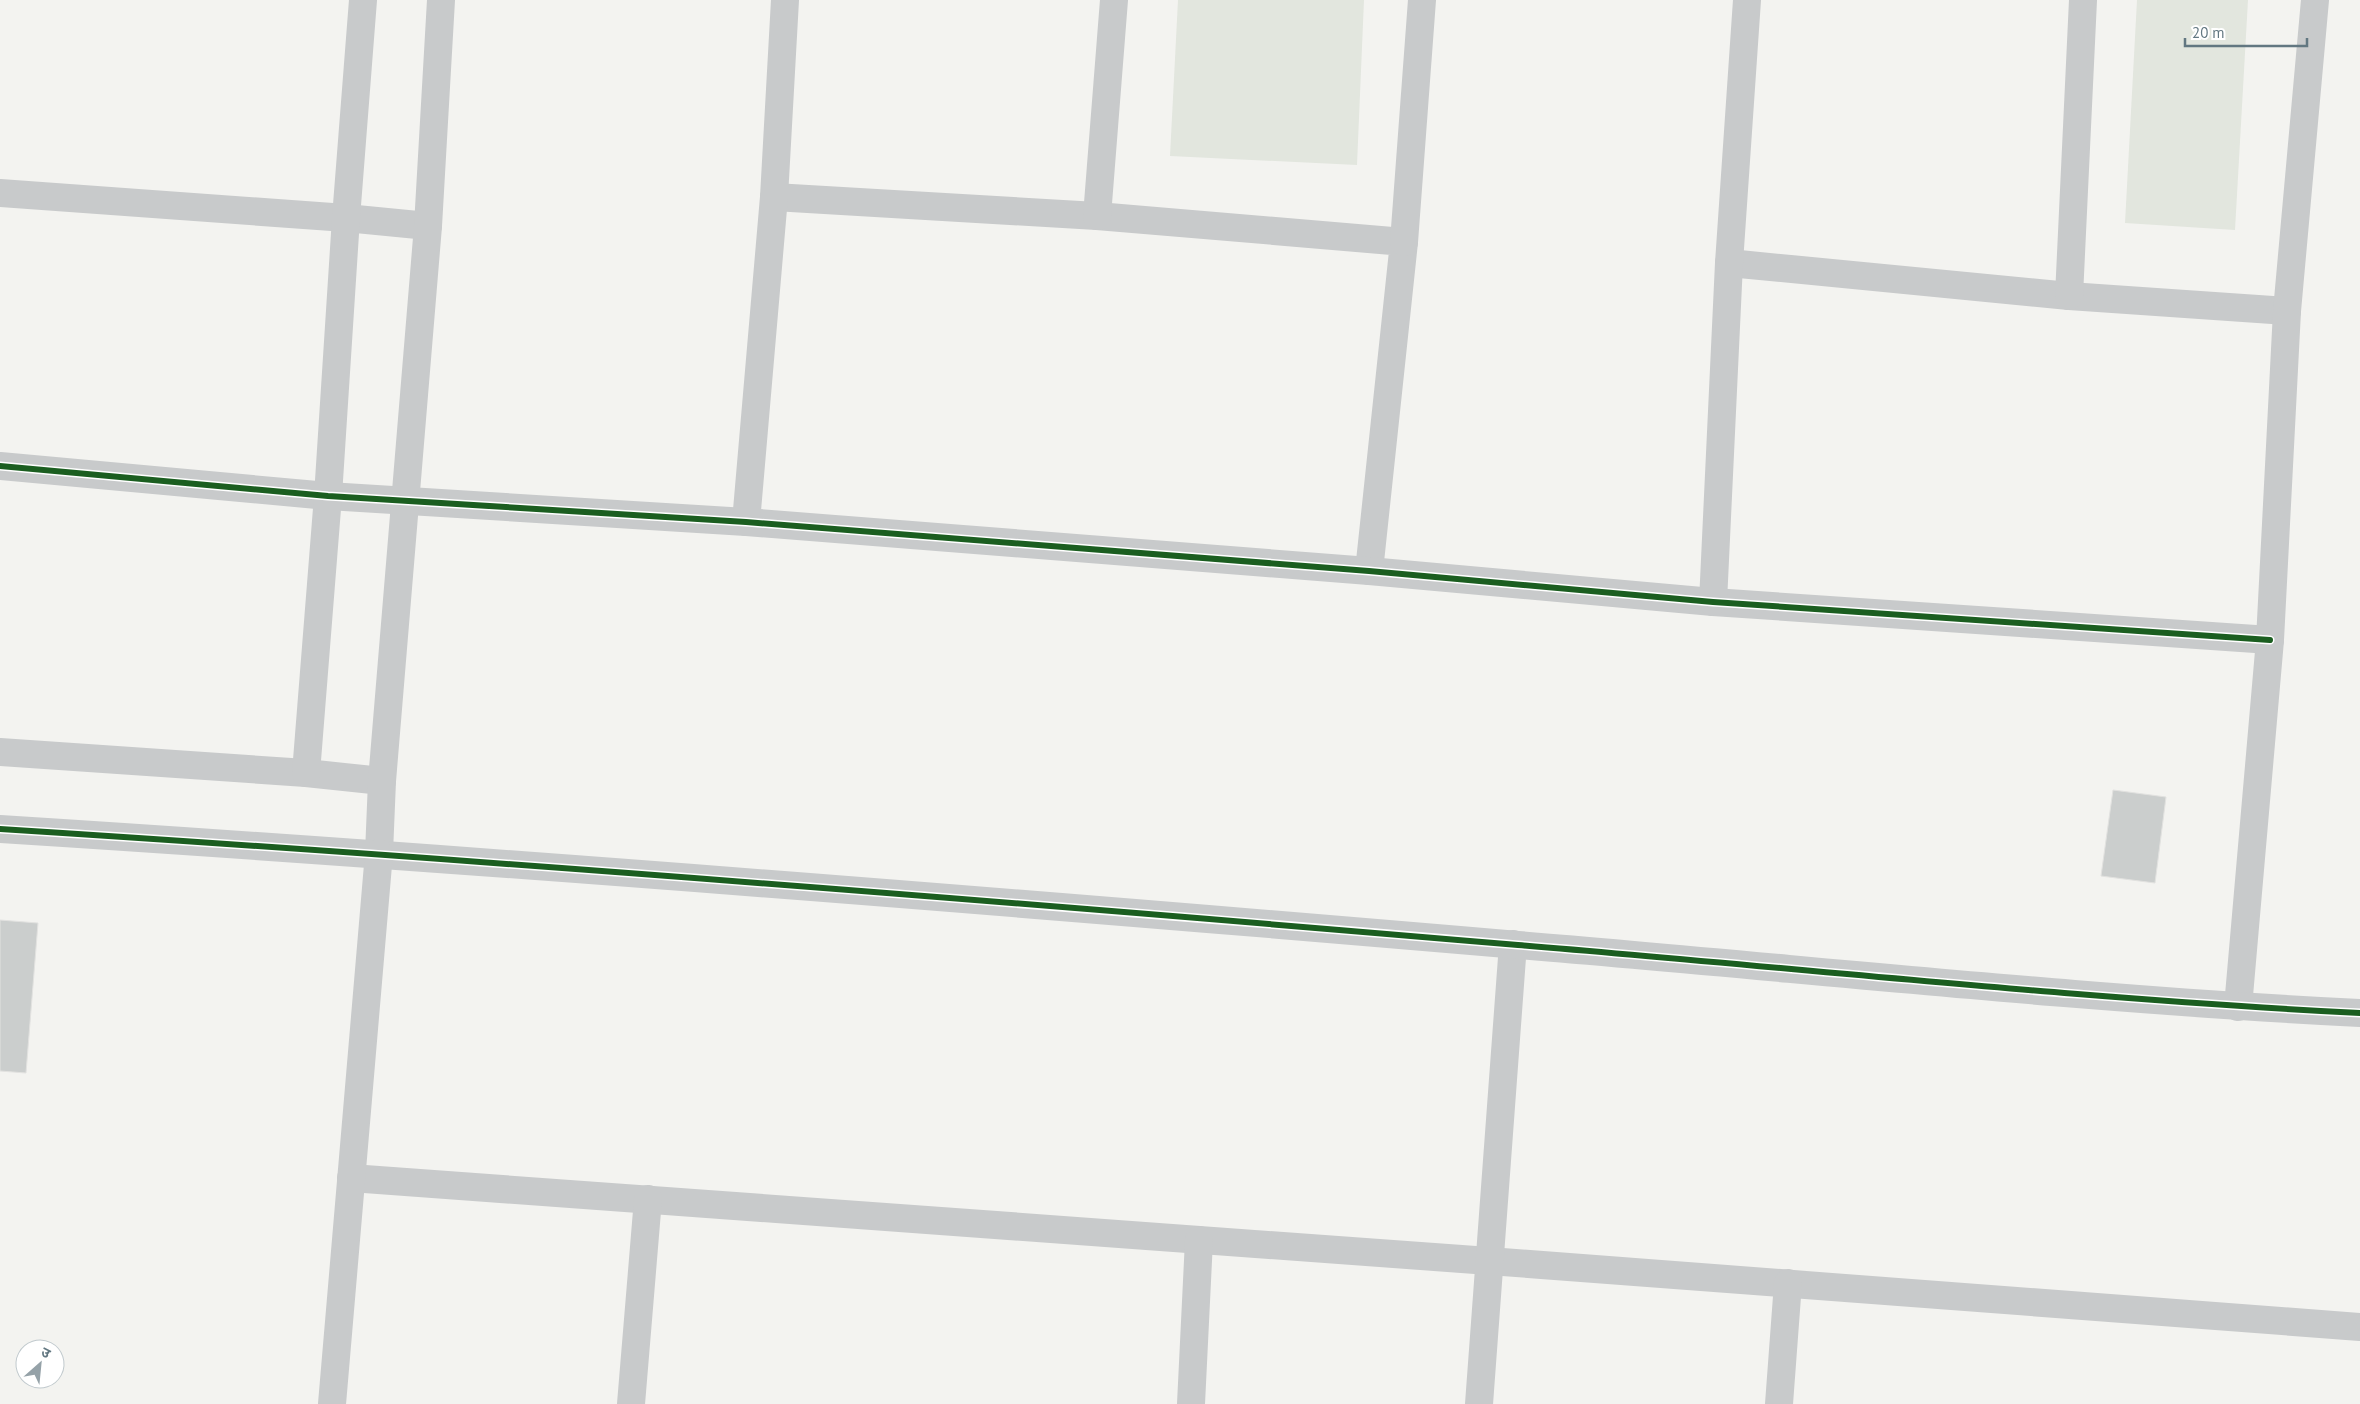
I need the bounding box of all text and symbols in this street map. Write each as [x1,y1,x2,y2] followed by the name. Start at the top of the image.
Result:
[2185,15,2308,47] scale bar
[2192,23,2225,42] text: 20 m
[15,1339,65,1389] north arrow
[38,1343,54,1363] text: उ

